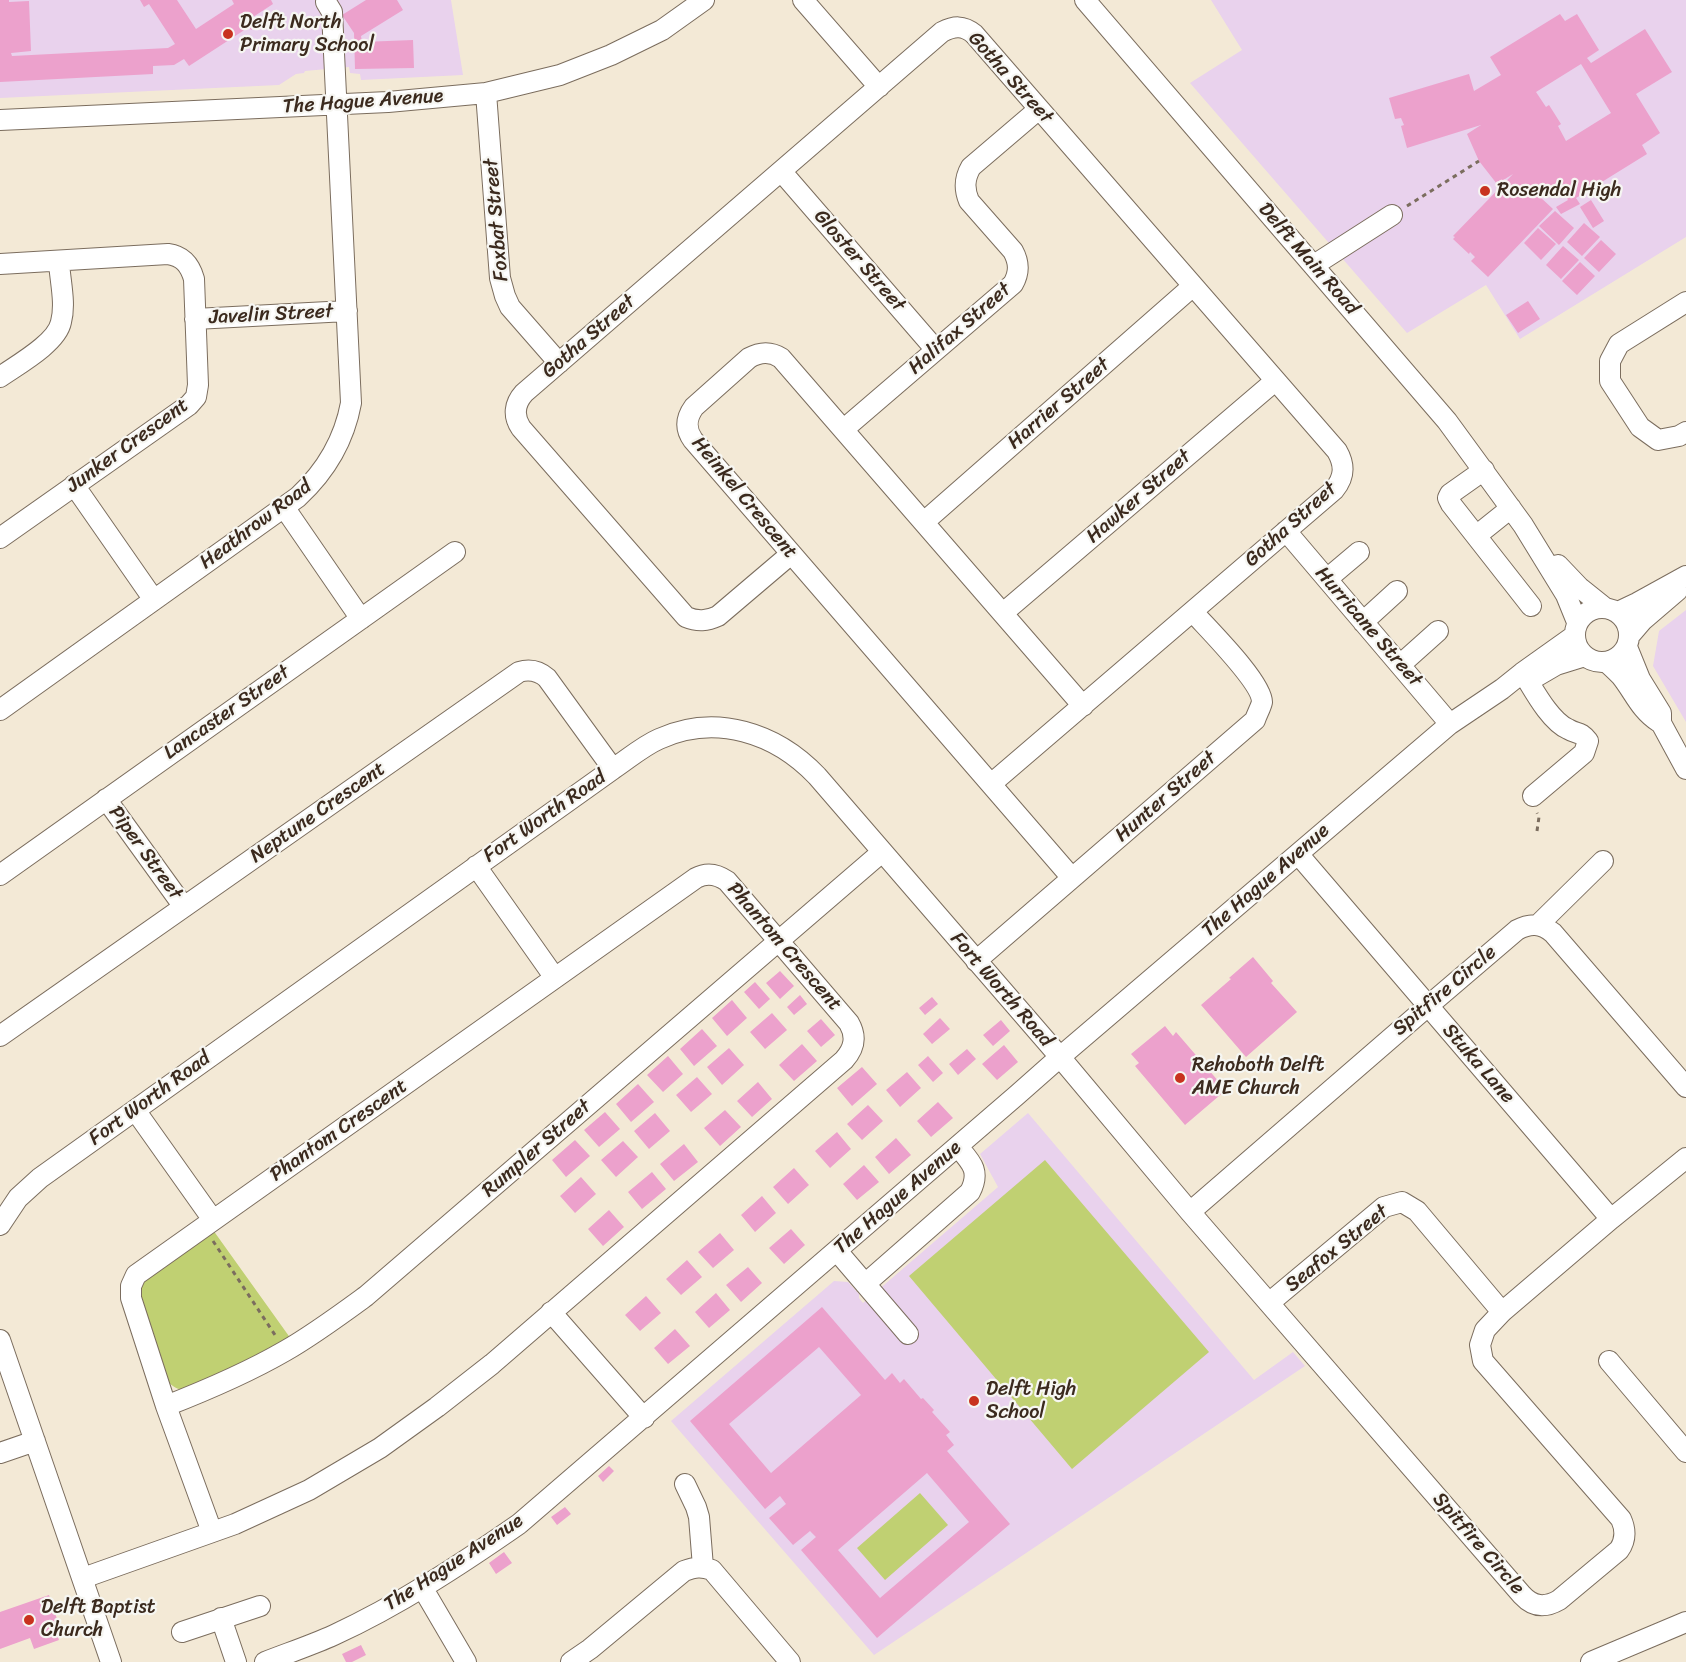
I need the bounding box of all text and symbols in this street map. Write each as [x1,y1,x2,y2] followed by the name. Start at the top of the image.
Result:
[240,11,374,58] place label: Delft North Primary School
[221,27,235,41] marker: Delft North Primary School
[963,27,1057,129] street label: Gotha Street
[282,84,444,120] street label: The Hague Avenue
[480,157,514,283] street label: Foxbat Street
[1497,179,1621,203] place label: Rosendal High
[1478,184,1492,198] marker: Rosendal High
[1253,198,1363,320] street label: Delft Main Road
[808,205,910,317] street label: Gloster Street
[904,278,1016,380] street label: Halifax Street
[538,290,640,384] street label: Gotha Street
[208,300,334,330] street label: Javelin Street
[1003,353,1115,455] street label: Harrier Street
[62,394,194,498] street label: Junker Crescent
[686,432,802,564] street label: Heinkel Crescent
[1082,445,1196,549] street label: Hawker Street
[195,475,317,575] street label: Heathrow Road
[1240,478,1342,572] street label: Gotha Street
[1309,562,1427,692] street label: Hurricane Street
[159,661,295,765] street label: Lancaster Street
[1111,747,1221,847] street label: Hunter Street
[246,757,390,869] street label: Neptune Crescent
[479,766,611,868] street label: Fort Worth Road
[103,801,187,905] street label: Piper Street
[1197,819,1335,943] street label: The Hague Avenue
[722,878,846,1016] street label: Phantom Crescent
[945,928,1057,1052] street label: Fort Worth Road
[1388,941,1502,1041] street label: Spitfire Circle
[1437,1019,1519,1109] street label: Stuka Lane
[85,1047,215,1151] street label: Fort Worth Road
[1192,1054,1324,1101] place label: Rehoboth Delft AME Church
[1173,1071,1187,1085] marker: Rehoboth Delft AME Church
[266,1075,412,1187] street label: Phantom Crescent
[478,1095,596,1203] street label: Rumpler Street
[829,1136,967,1260] street label: The Hague Avenue
[1281,1200,1393,1298] street label: Seafox Street
[986,1378,1076,1425] place label: Delft High School
[967,1394,981,1408] marker: Delft High School
[1427,1488,1529,1600] street label: Spitfire Circle
[380,1509,528,1617] street label: The Hague Avenue
[41,1596,155,1643] place label: Delft Baptist Church
[22,1613,36,1627] marker: Delft Baptist Church

